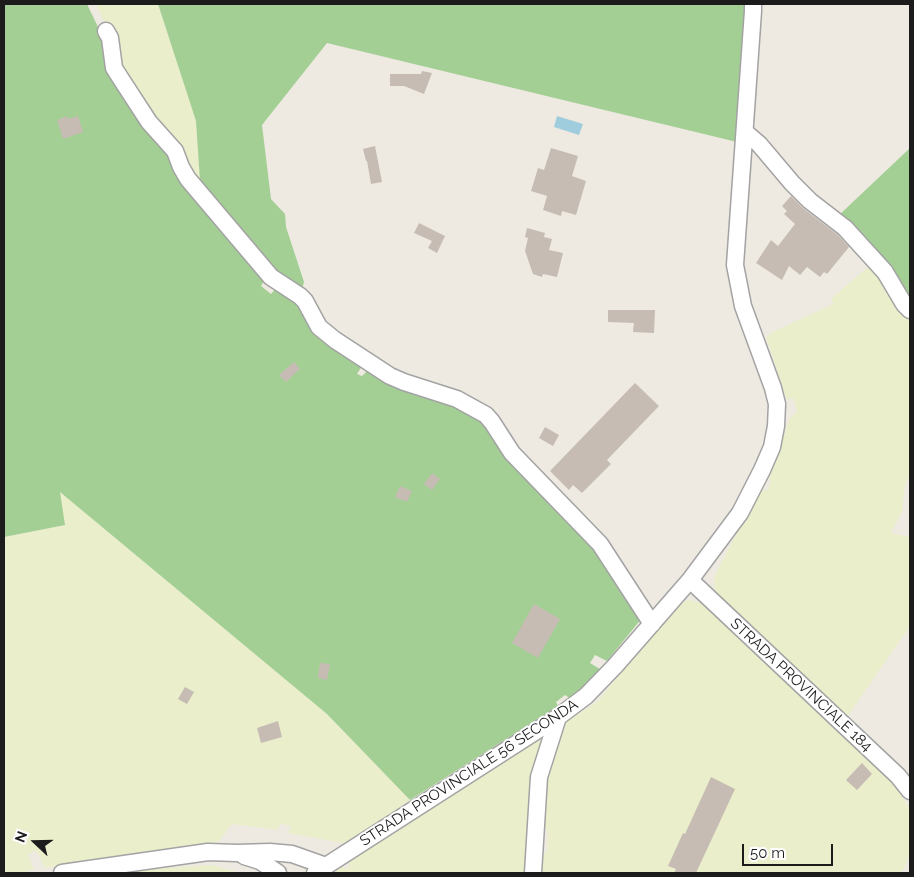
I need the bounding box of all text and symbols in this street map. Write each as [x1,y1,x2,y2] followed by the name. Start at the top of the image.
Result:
[726,615,876,755] street label: STRADA PROVINCIALE 184
[357,696,581,850] street label: STRADA PROVINCIALE 56 SECONDA
[10,817,60,867] north arrow
[12,829,30,844] text: N
[744,834,835,866] scale bar
[750,844,785,862] text: 50 m

